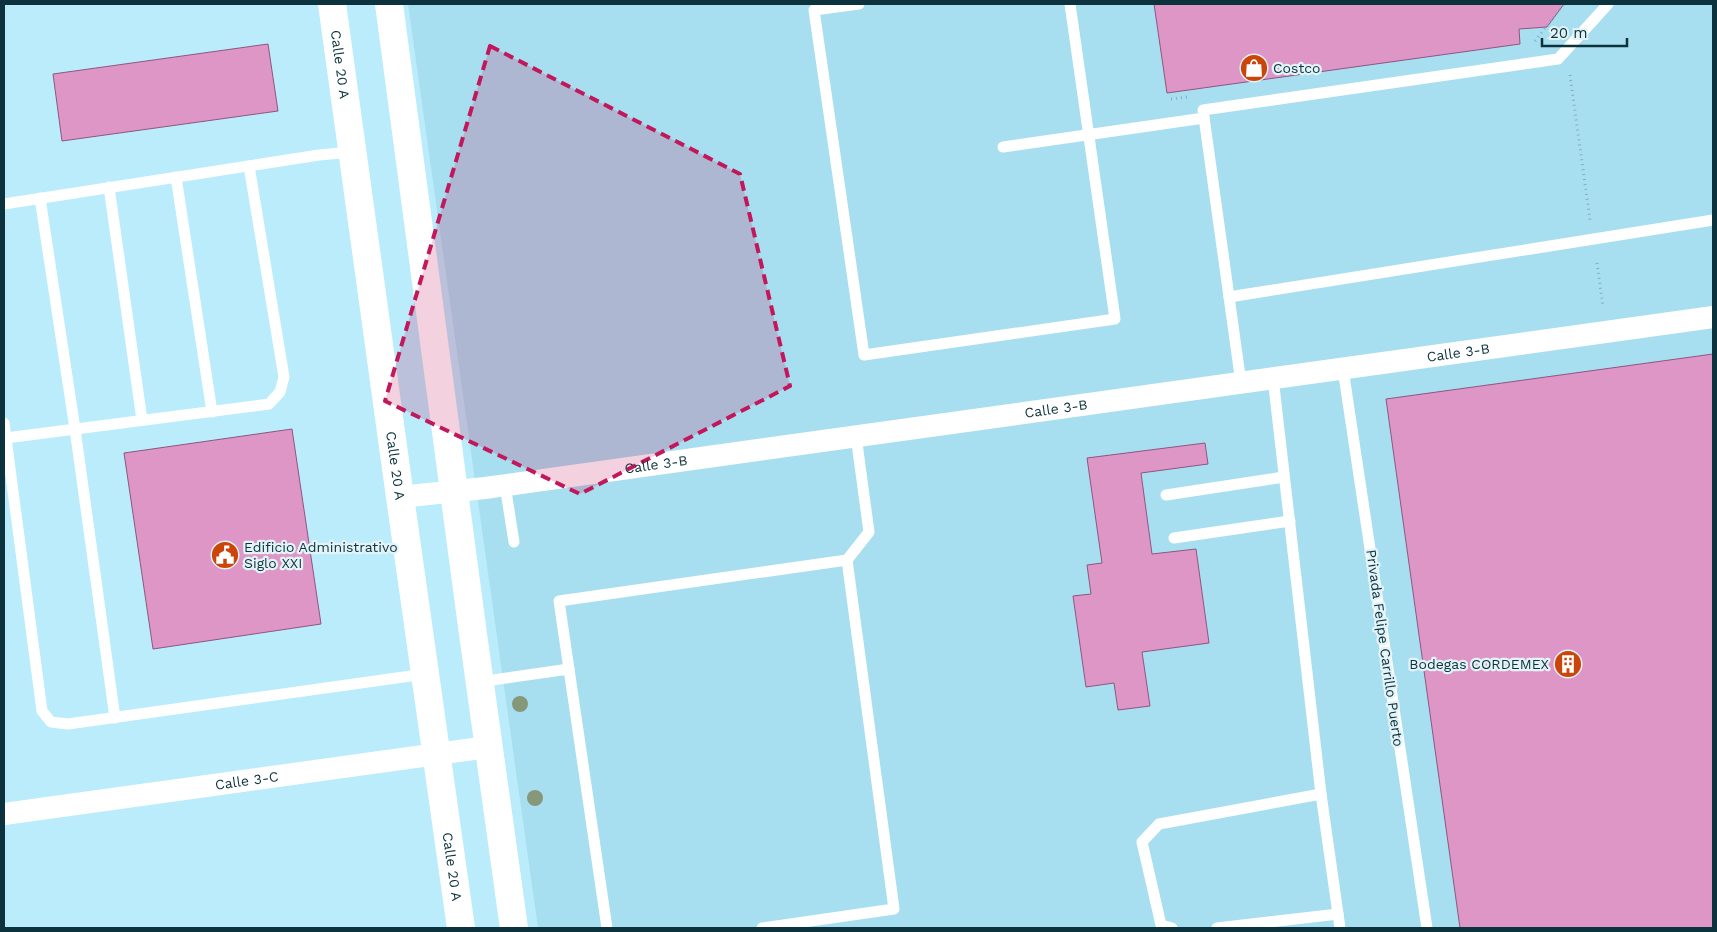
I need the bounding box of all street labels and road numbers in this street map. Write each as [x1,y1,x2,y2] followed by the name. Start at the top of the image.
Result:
[328,29,353,100] street label: Calle 20 A
[1426,340,1491,365] street label: Calle 3-B
[1023,396,1089,421] street label: Calle 3-B
[383,430,408,501] street label: Calle 20 A
[623,452,688,477] street label: Calle 3-B
[1363,548,1407,748] street label: Privada Felipe Carrillo Puerto
[214,768,279,793] street label: Calle 3-C
[440,831,465,902] street label: Calle 20 A

